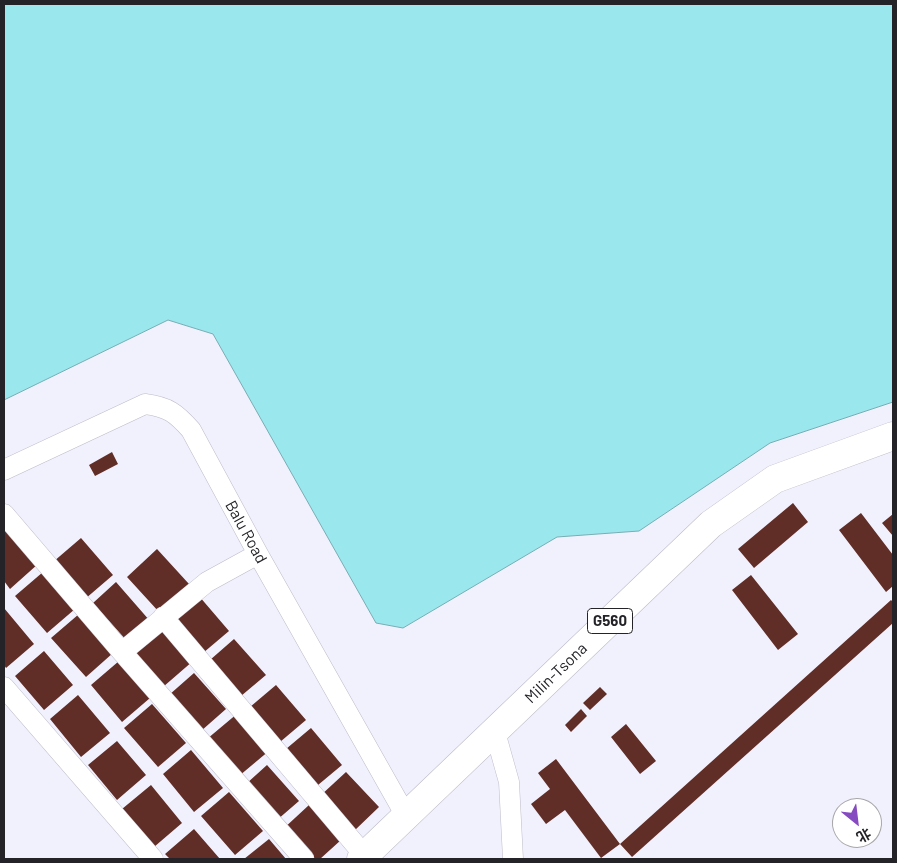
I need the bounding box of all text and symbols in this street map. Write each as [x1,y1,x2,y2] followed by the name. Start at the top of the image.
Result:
[221,497,271,567] street label: Balu Road
[588,608,632,634] road number: G560
[521,639,591,707] street label: Milin-Tsona
[832,798,882,848] north arrow
[854,825,874,847] text: 北

